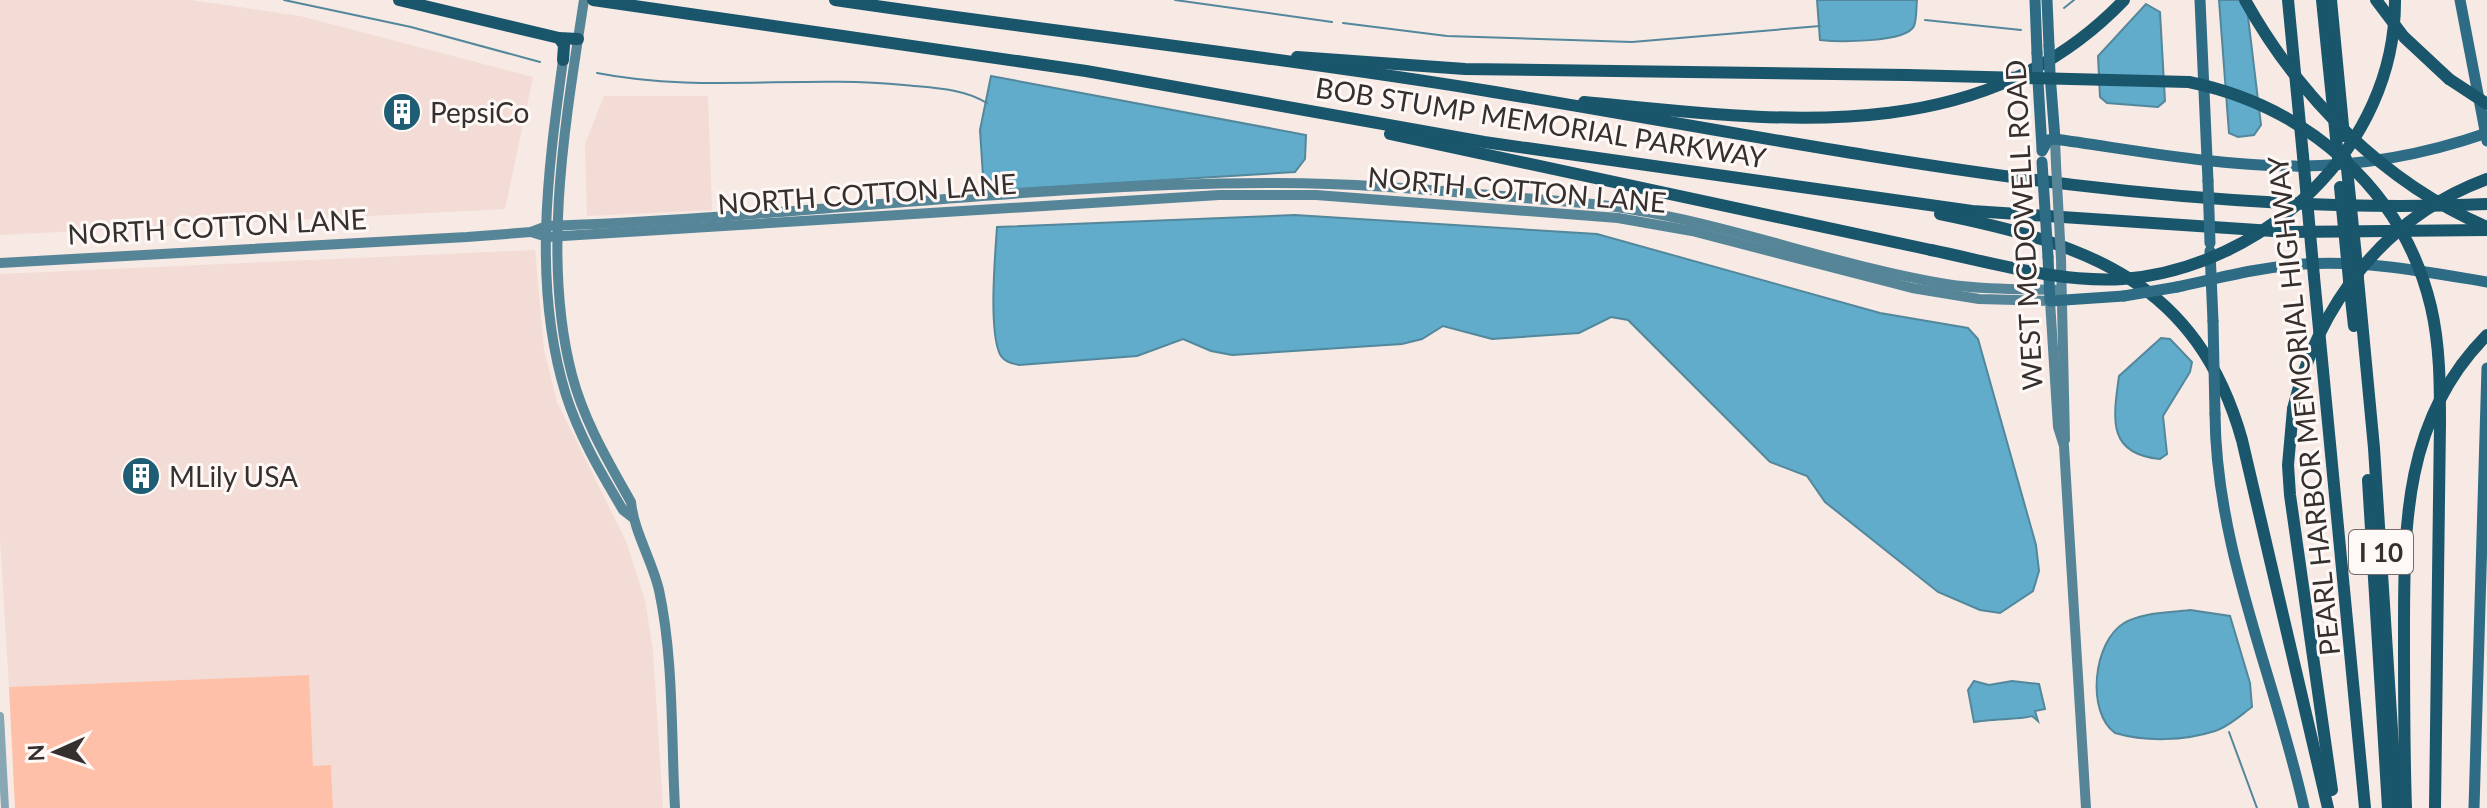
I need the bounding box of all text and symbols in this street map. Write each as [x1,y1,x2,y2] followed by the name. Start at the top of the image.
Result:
[1997,59,2049,391] street label: WEST MCDOWELL ROAD
[1313,70,1769,175] street label: BOB STUMP MEMORIAL PARKWAY
[381,91,423,133] building icon: PepsiCo
[430,95,529,129] place label: PepsiCo
[2260,154,2346,658] street label: PEARL HARBOR MEMORIAL HIGHWAY
[1366,159,1668,219] street label: NORTH COTTON LANE
[716,166,1018,220] street label: NORTH COTTON LANE
[67,201,367,251] street label: NORTH COTTON LANE
[120,455,162,497] building icon: MLily USA
[169,459,298,493] place label: MLily USA
[2349,530,2413,574] road number: I 10
[16,712,96,792] north arrow
[22,744,49,762] text: N

